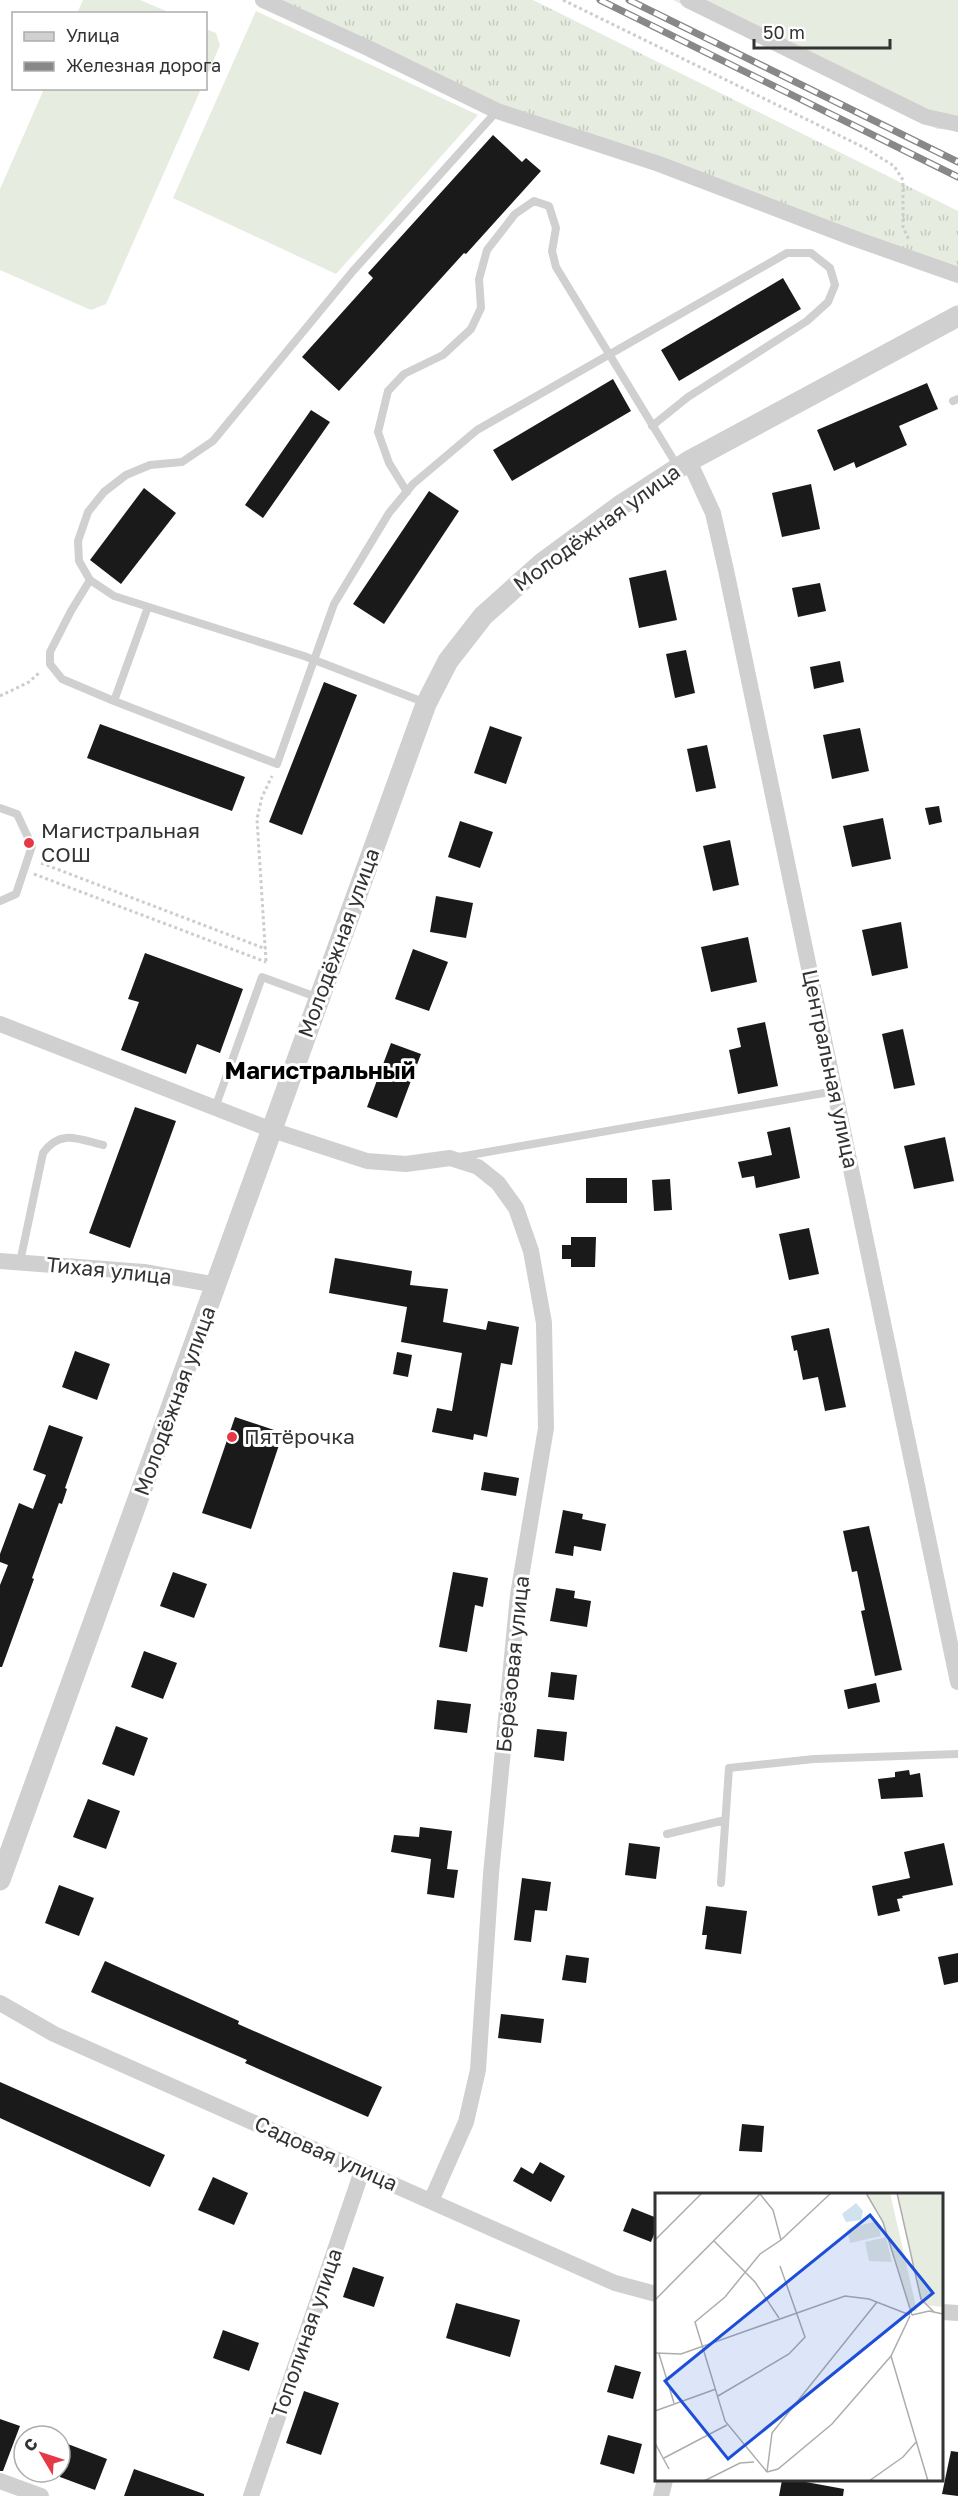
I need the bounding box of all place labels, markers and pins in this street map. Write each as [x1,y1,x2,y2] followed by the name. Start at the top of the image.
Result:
[41,817,200,867] place label: Магистральная СОШ
[22,836,36,850] marker: Магистральная СОШ
[244,1423,355,1449] place label: Пятёрочка
[225,1430,239,1444] marker: Пятёрочка

